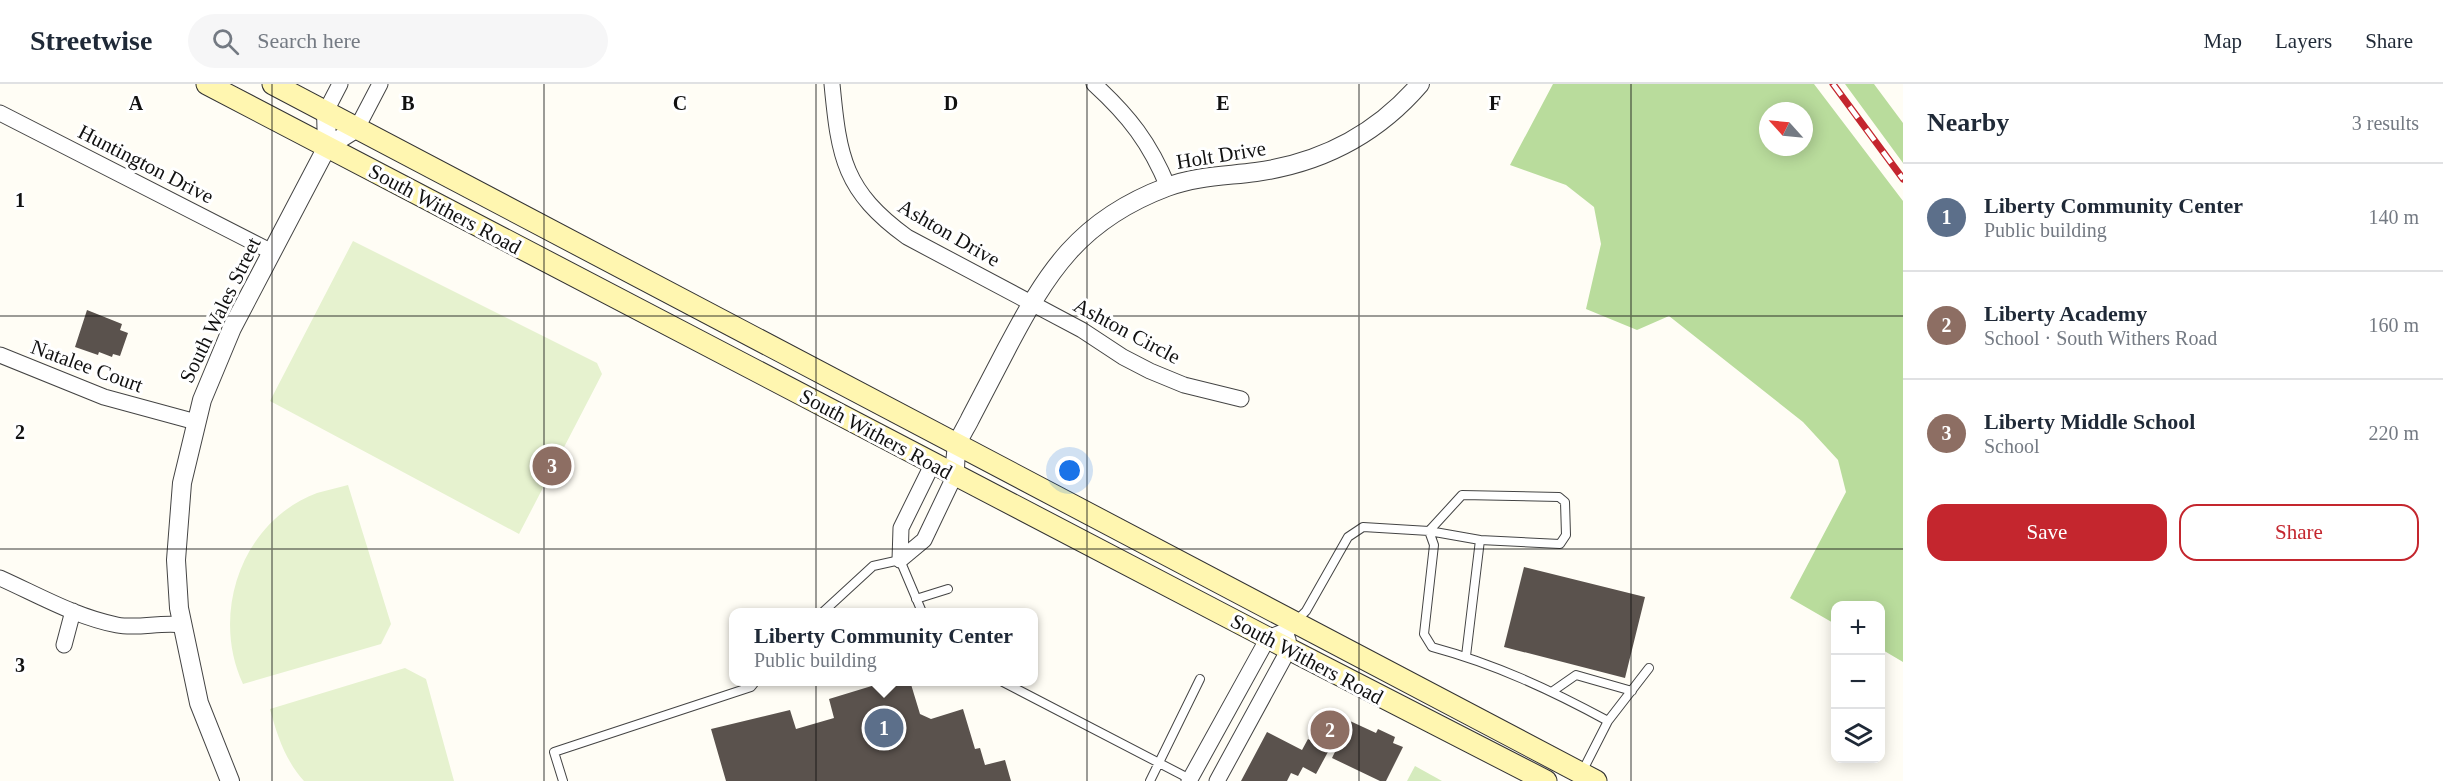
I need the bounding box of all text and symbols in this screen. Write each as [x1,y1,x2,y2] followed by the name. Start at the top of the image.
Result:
[188,14,608,68] search box
[30,25,152,56] text: Streetwise
[209,25,242,58] icon: search
[257,28,361,53] text: Search here
[2204,29,2242,53] text: Map
[2275,29,2332,53] text: Layers
[2365,29,2413,53] text: Share
[129,92,144,114] text: A
[401,92,415,114] text: B
[673,92,687,114] text: C
[944,92,958,114] text: D
[1216,92,1230,114] text: E
[1489,92,1501,114] text: F
[1759,102,1813,156] north arrow
[1927,108,2009,137] text: Nearby
[2352,112,2419,134] text: 3 results
[74,120,218,208] street label: Huntington Drive
[1174,136,1268,174] street label: Holt Drive
[365,159,526,260] street label: South Withers Road
[15,189,25,211] text: 1
[1984,193,2243,218] text: Liberty Community Center
[894,194,1004,272] street label: Ashton Drive
[1942,206,1952,228] text: 1
[2368,206,2419,228] text: 140 m
[1984,219,2107,241] text: Public building
[174,233,266,387] street label: South Wales Street
[1070,293,1184,369] street label: Ashton Circle
[1984,301,2147,326] text: Liberty Academy
[1942,314,1952,336] text: 2
[2368,314,2419,336] text: 160 m
[1984,327,2217,349] text: School · South Withers Road
[28,335,146,397] street label: Natalee Court
[796,384,957,485] street label: South Withers Road
[1984,409,2195,434] text: Liberty Middle School
[15,421,25,443] text: 2
[1942,422,1952,444] text: 3
[2368,422,2419,444] text: 220 m
[1984,435,2040,457] text: School
[532,444,572,488] pin: 3
[1055,456,1084,485] your location
[1927,504,2167,561] button: Save
[2179,504,2419,561] button: Share
[1831,601,1885,763] map controls
[1831,601,1885,655] button: +
[729,608,1038,686] popup
[1227,609,1388,710] street label: South Withers Road
[754,623,1013,648] text: Liberty Community Center
[754,649,877,671] text: Public building
[15,654,25,676] text: 3
[1831,655,1885,709] button: −
[864,706,904,750] pin: 1
[1310,708,1350,752] pin: 2
[1831,709,1885,763] button: layers

